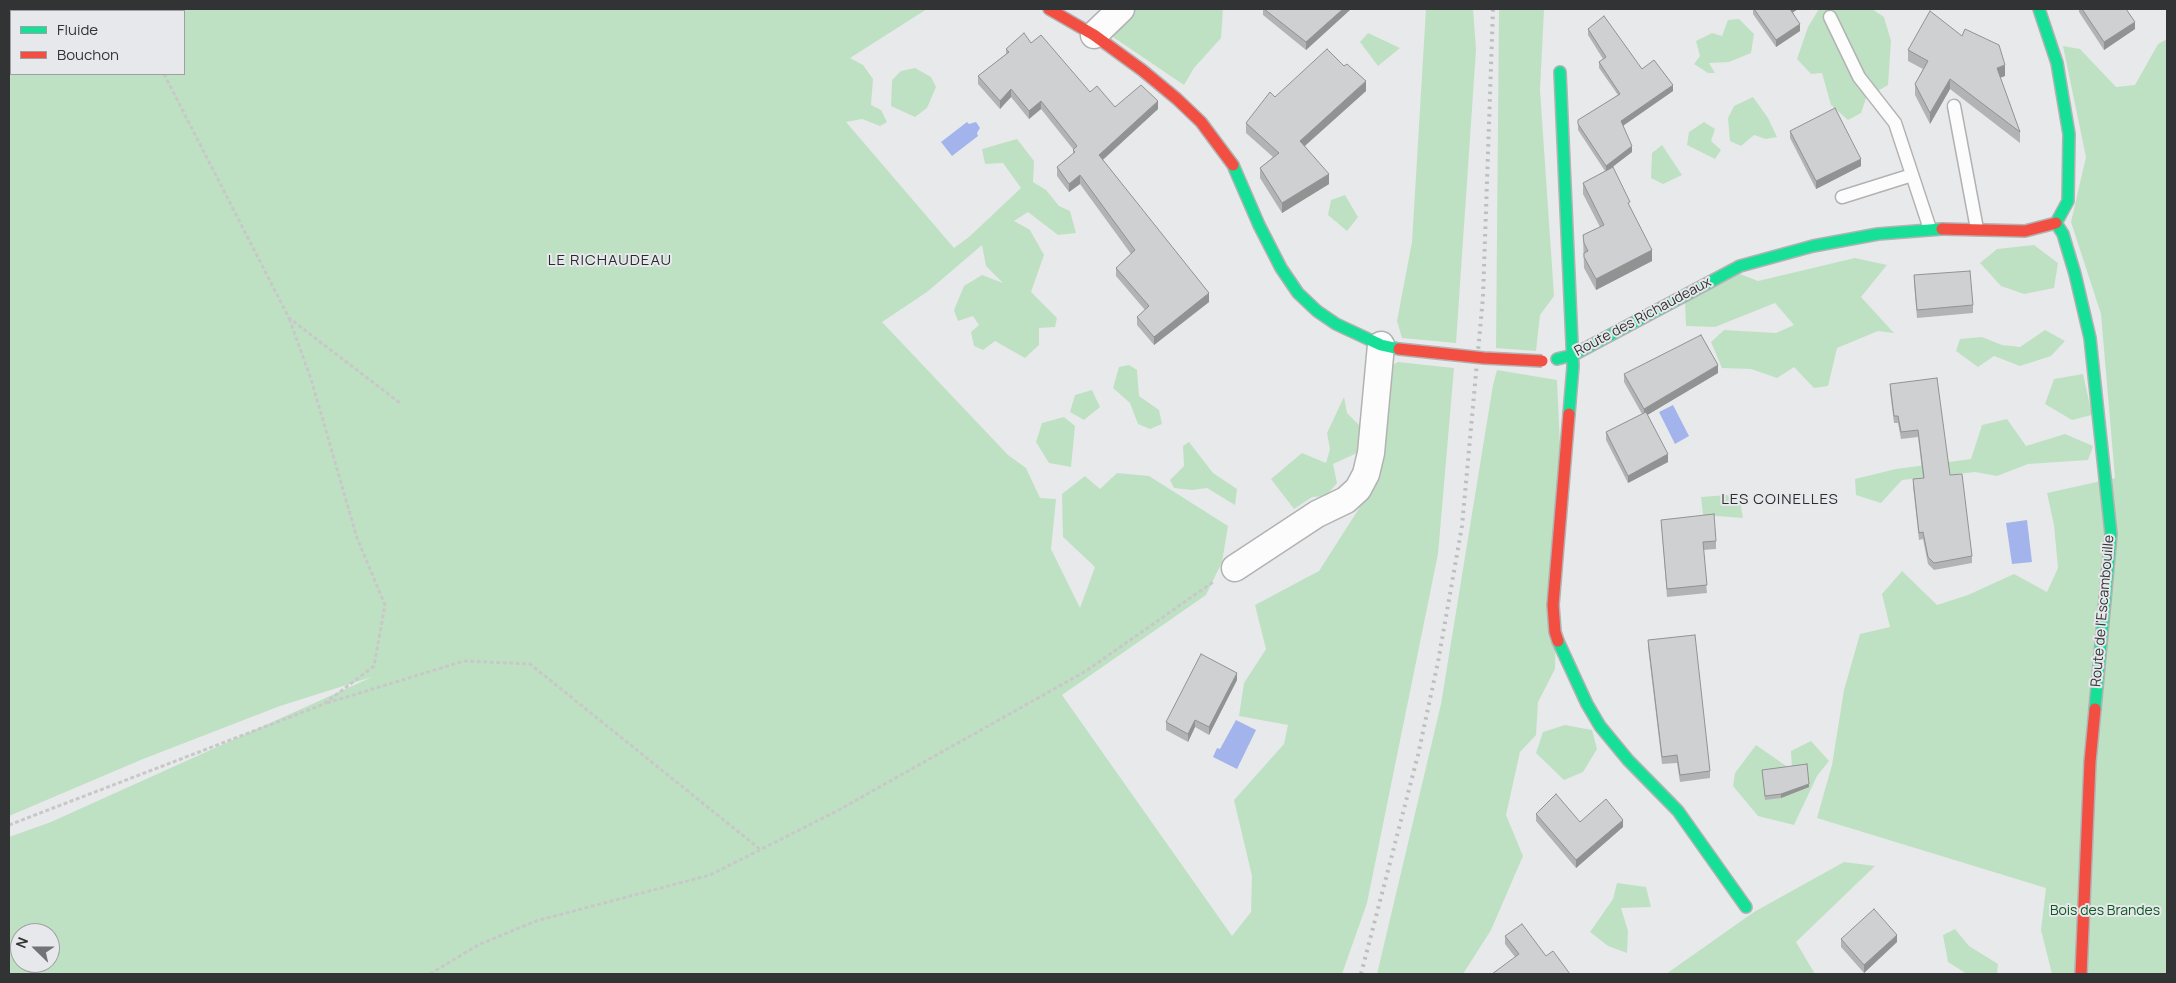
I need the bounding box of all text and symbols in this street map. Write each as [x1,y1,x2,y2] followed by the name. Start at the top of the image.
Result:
[10,10,185,75] legend
[57,19,98,40] text: Fluide
[57,44,119,65] text: Bouchon
[546,252,674,270] district label: LE RICHAUDEAU
[1572,274,1714,360] street label: Route des Richaudeaux
[1720,491,1840,509] district label: LES COINELLES
[2088,534,2118,688] street label: Route de l'Escambouille
[2050,903,2160,919] park label: Bois des Brandes
[10,923,60,973] north arrow
[11,934,32,951] text: N

